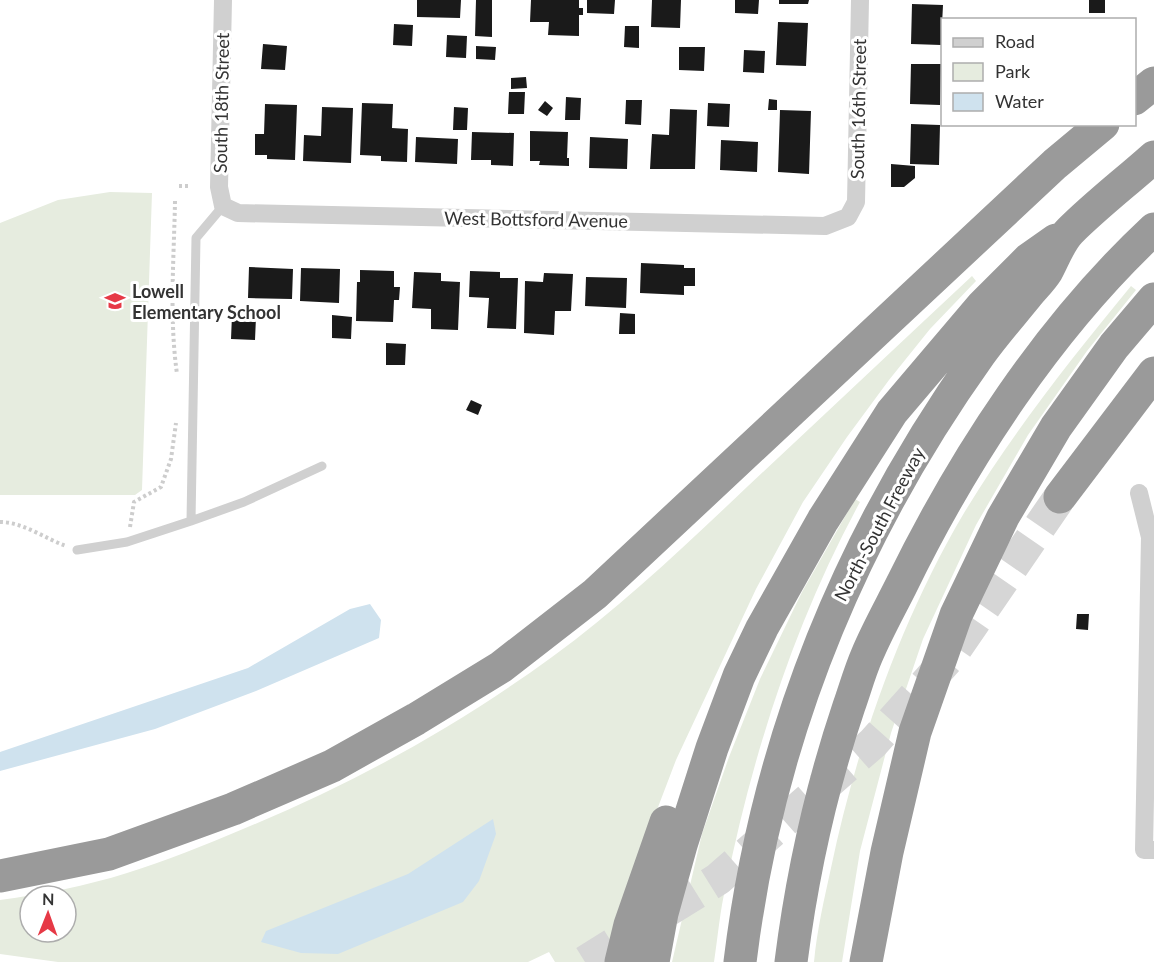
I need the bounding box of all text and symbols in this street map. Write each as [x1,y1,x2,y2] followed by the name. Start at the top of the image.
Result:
[941,18,1136,126] legend
[995,30,1035,52] text: Road
[209,32,233,173] street label: South 18th Street
[846,38,870,179] street label: South 16th Street
[995,60,1031,82] text: Park
[995,90,1044,112] text: Water
[444,206,628,232] street label: West Bottsford Avenue
[132,280,281,323] place label: Lowell Elementary School
[103,289,127,313] school or university icon: Lowell Elementary School
[829,443,929,605] street label: North-South Freeway
[18,884,78,944] north arrow
[42,889,55,908] text: N

